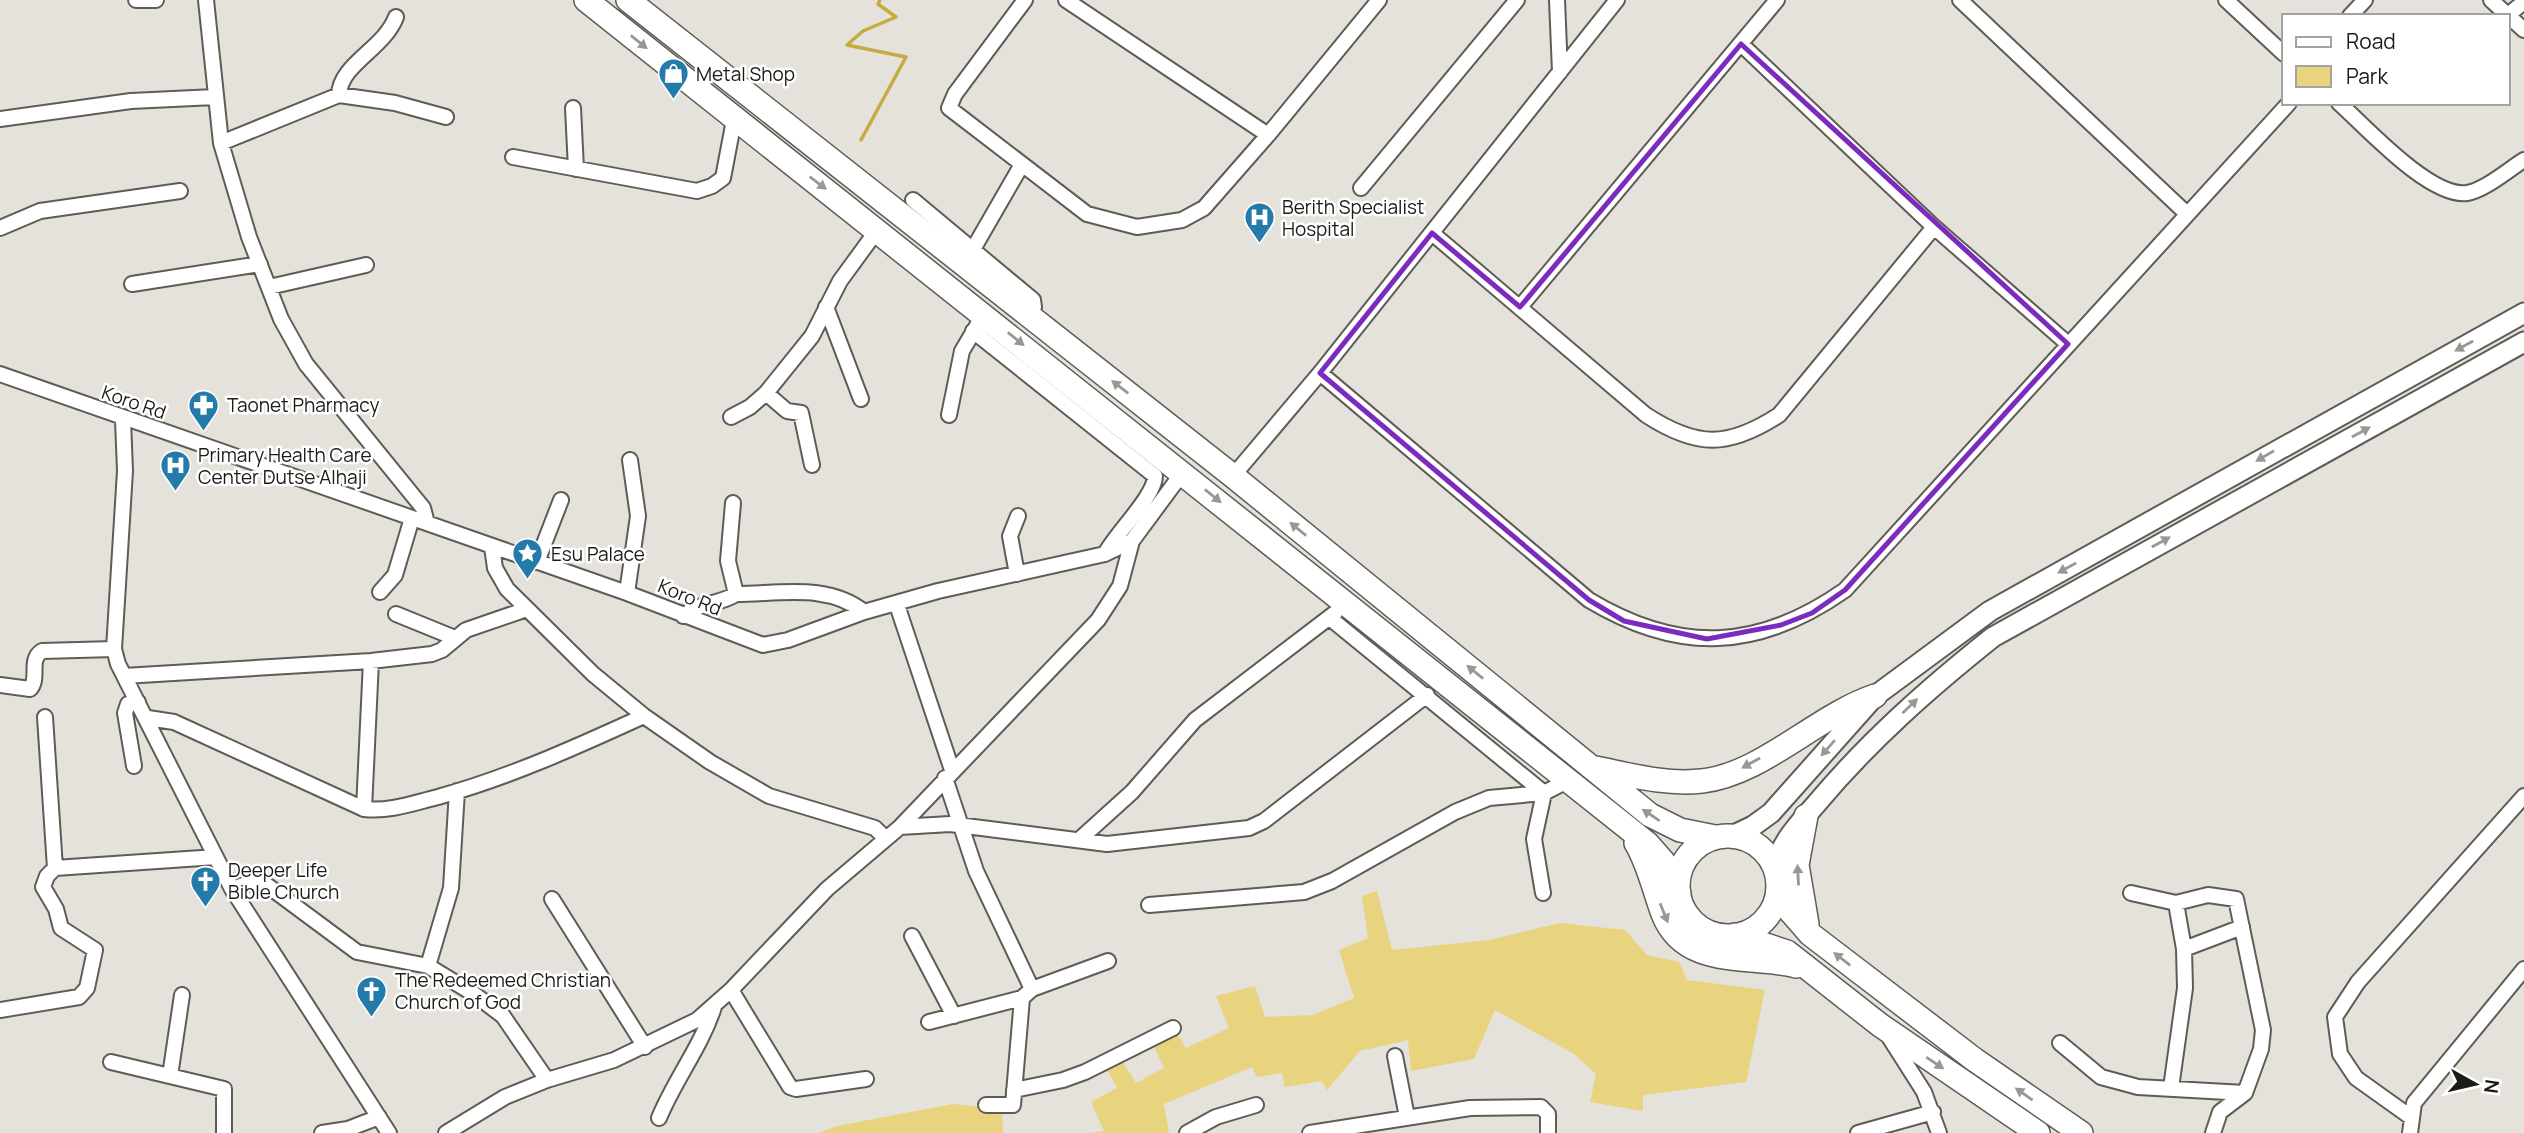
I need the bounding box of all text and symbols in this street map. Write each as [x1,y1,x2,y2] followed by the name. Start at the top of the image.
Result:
[2282,14,2510,105] legend
[2346,27,2396,55] text: Road
[631,34,648,49] one-way arrow
[656,57,690,101] shop icon: Metal Shop
[696,61,795,87] place label: Metal Shop
[2346,62,2388,90] text: Park
[808,176,826,191] one-way arrow
[1282,194,1424,242] place label: Berith Specialist Hospital
[1242,201,1276,245] hospital icon: Berith Specialist Hospital
[1007,331,1024,346] one-way arrow
[2454,340,2474,352] one-way arrow
[98,379,170,425] street label: Koro Rd
[1112,379,1130,394] one-way arrow
[187,388,221,432] pharmacy icon: Taonet Pharmacy
[227,392,380,418] place label: Taonet Pharmacy
[2351,427,2371,439] one-way arrow
[198,442,372,490] place label: Primary Health Care Center Dutse Alhaji
[158,449,192,493] hospital icon: Primary Health Care Center Dutse Alhaji
[2256,450,2275,462] one-way arrow
[1204,488,1221,503] one-way arrow
[1290,521,1308,536] one-way arrow
[2152,536,2171,548] one-way arrow
[511,537,545,581] place icon: Esu Palace
[551,541,645,567] place label: Esu Palace
[2058,562,2077,574] one-way arrow
[654,572,726,622] street label: Koro Rd
[1466,665,1484,680] one-way arrow
[1901,698,1918,714] one-way arrow
[1820,739,1836,757] one-way arrow
[1741,757,1760,769] one-way arrow
[1642,809,1661,822] one-way arrow
[228,857,339,905] place label: Deeper Life Bible Church
[188,864,222,908] church icon: Deeper Life Bible Church
[1792,864,1803,886] one-way arrow
[1659,902,1670,923] one-way arrow
[1833,951,1851,966] one-way arrow
[395,967,611,1015] place label: The Redeemed Christian Church of God
[355,974,389,1018] church icon: The Redeemed Christian Church of God
[2440,1049,2510,1119] north arrow
[1926,1056,1944,1070] one-way arrow
[2478,1078,2506,1095] text: N
[2015,1088,2034,1101] one-way arrow

